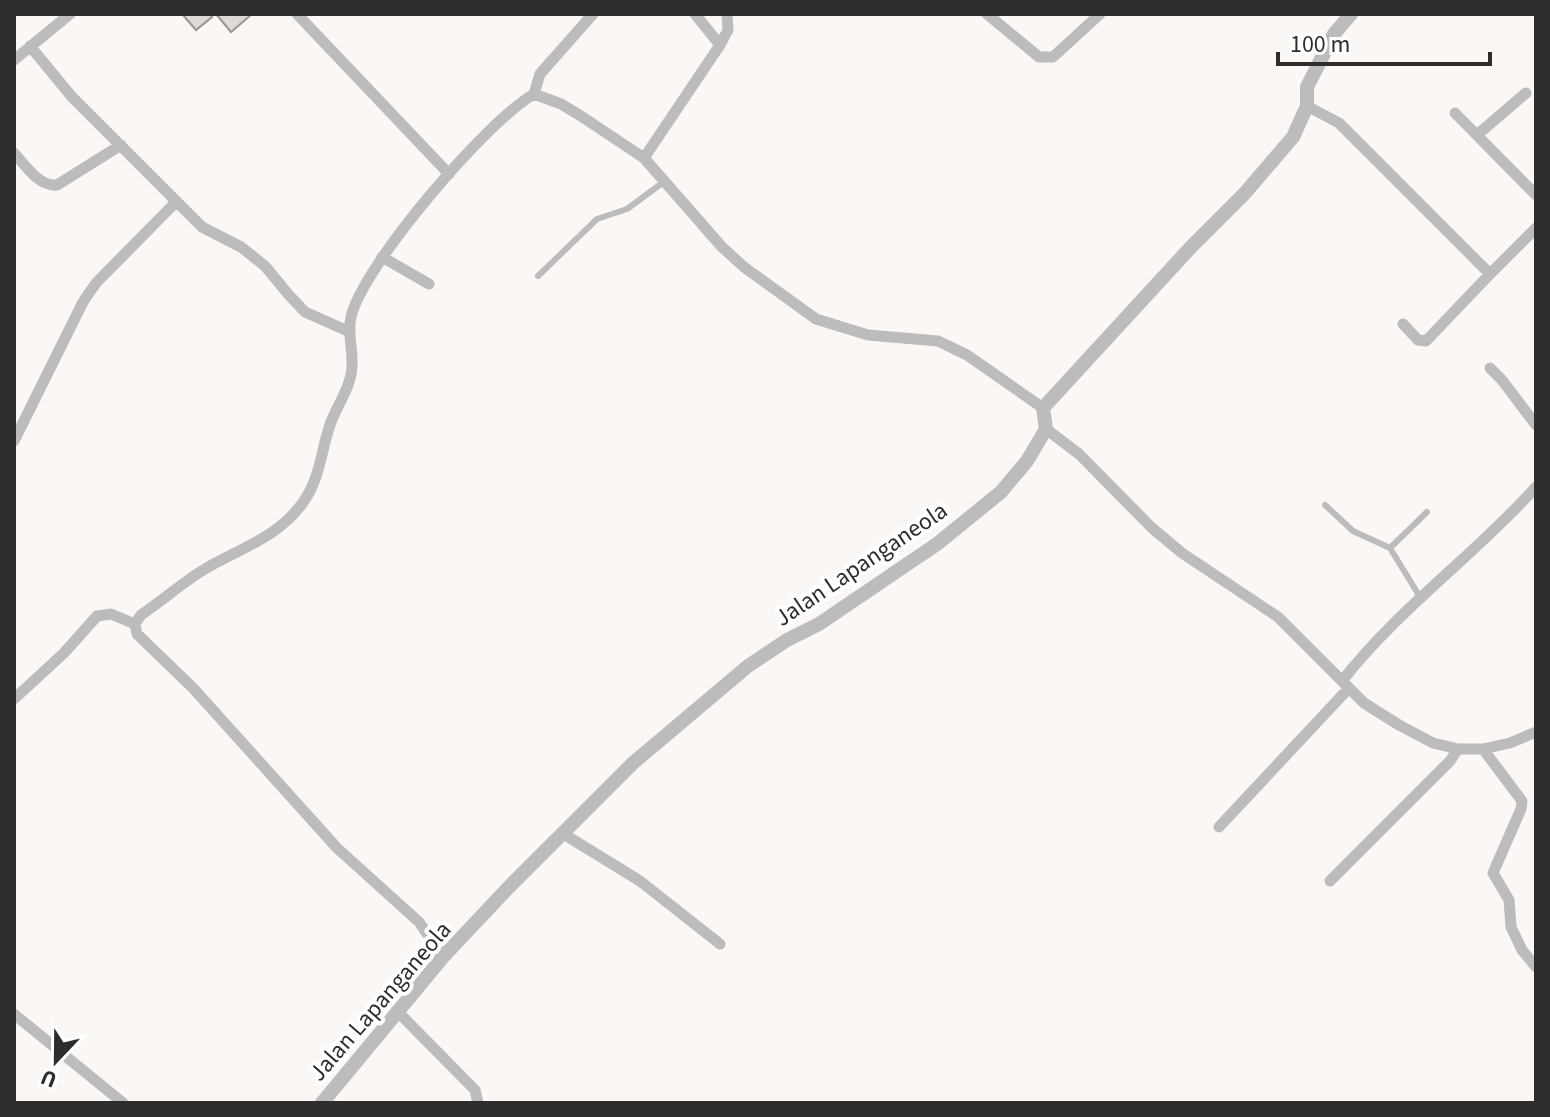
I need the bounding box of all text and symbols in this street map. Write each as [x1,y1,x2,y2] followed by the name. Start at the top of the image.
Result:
[1278,16,1490,66] scale bar
[1290,27,1350,62] text: 100 m
[768,493,955,635] street label: Jalan Lapanganeola
[301,914,460,1089] street label: Jalan Lapanganeola
[16,1021,96,1101] north arrow
[36,1061,62,1096] text: U

